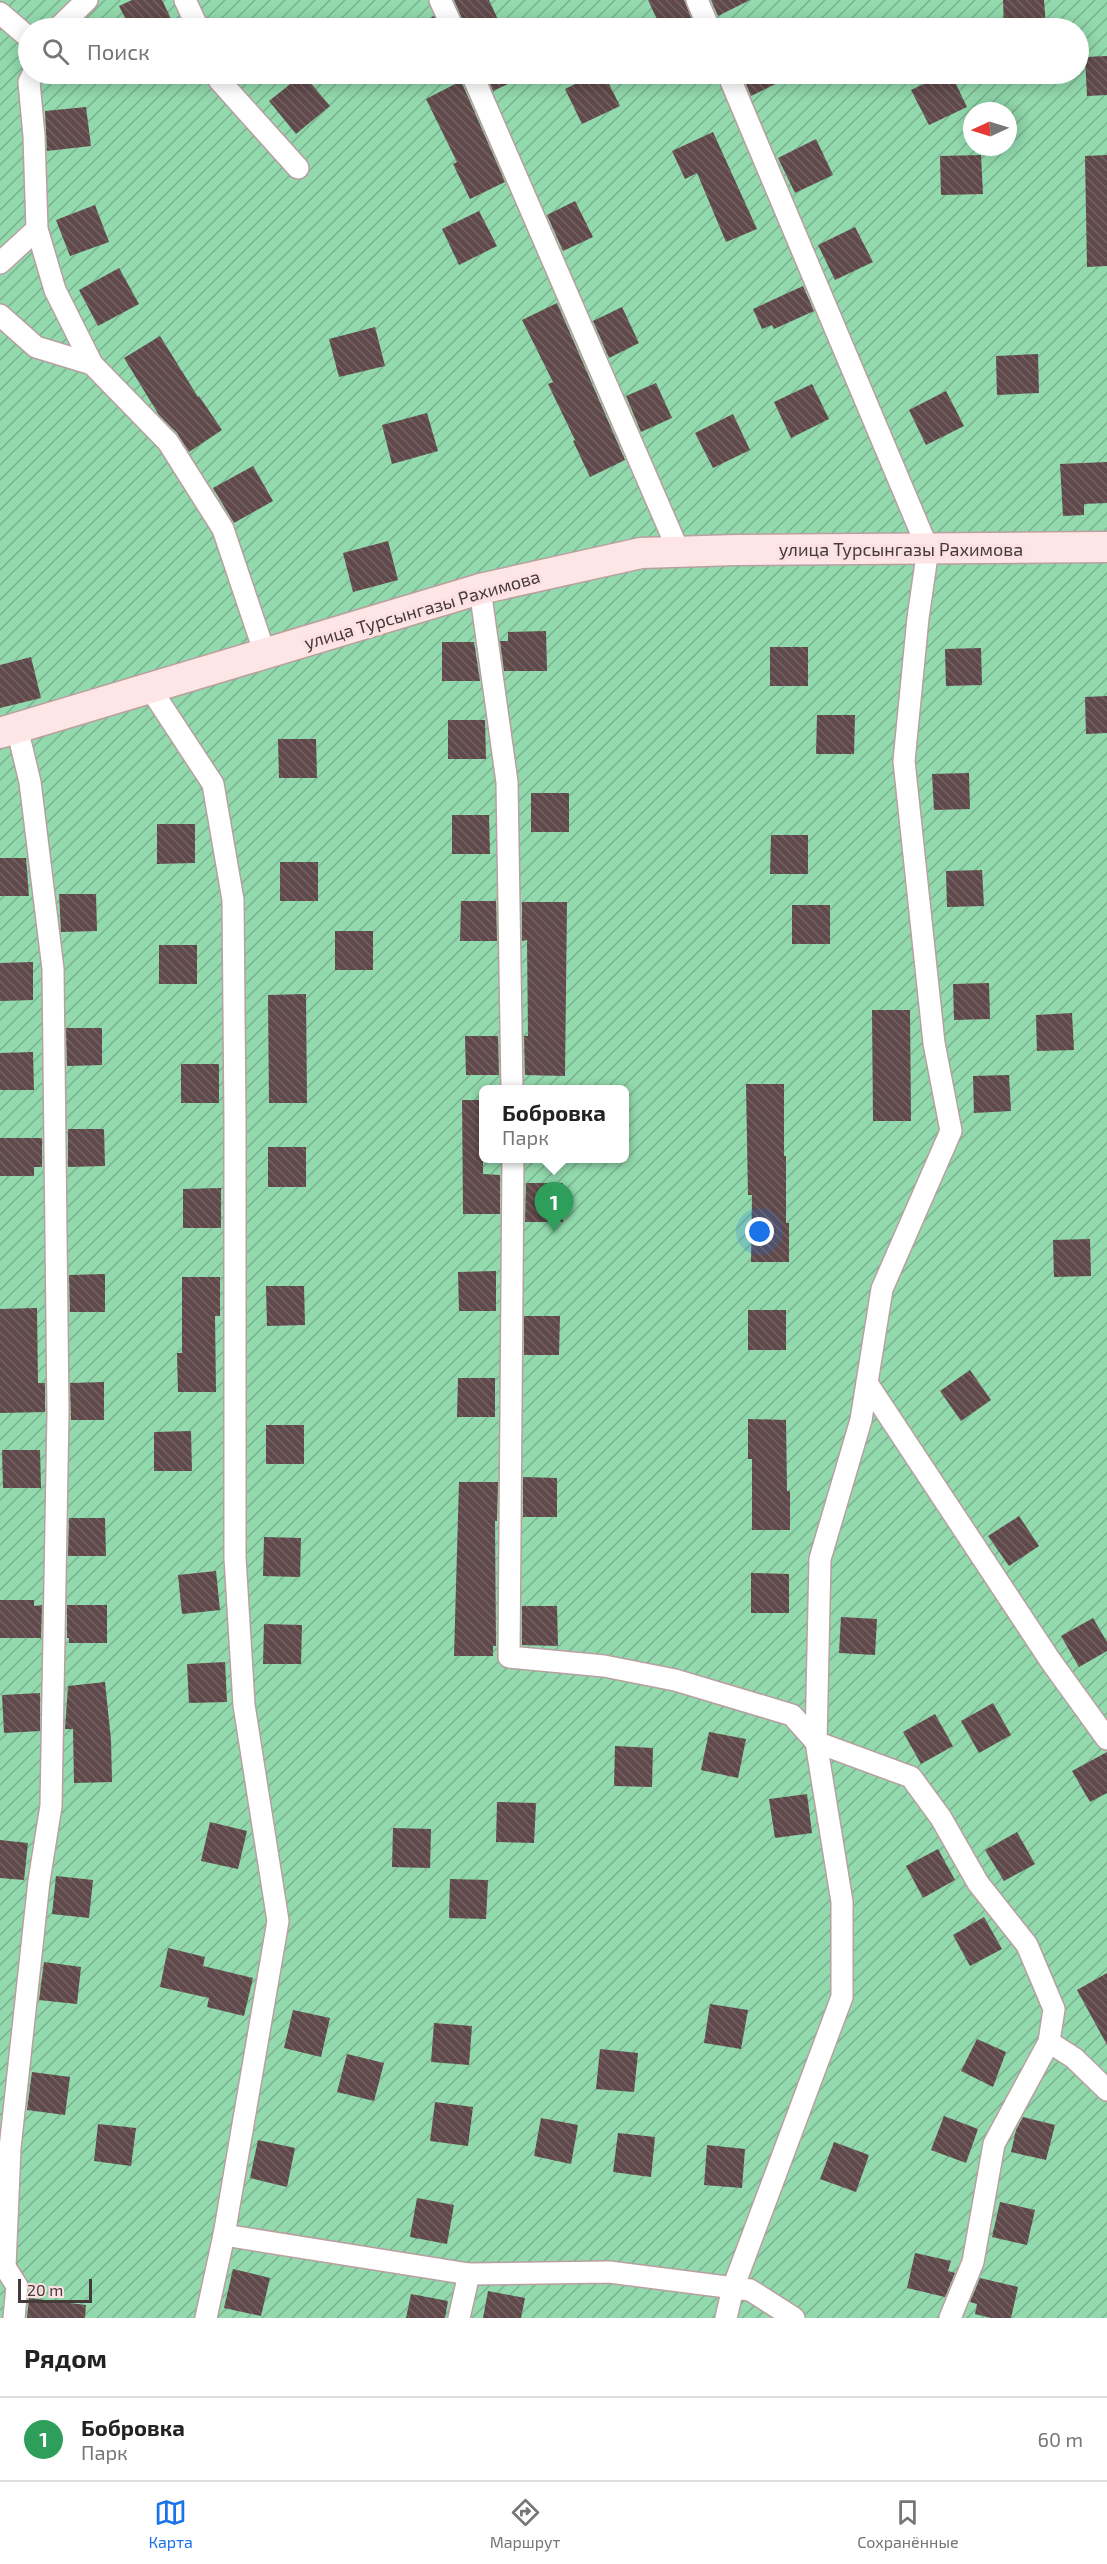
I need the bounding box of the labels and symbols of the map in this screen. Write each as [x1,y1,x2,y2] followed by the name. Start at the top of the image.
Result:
[963,102,1017,156] north arrow
[779,538,1023,560] street label: улица Турсынгазы Рахимова
[302,565,542,653] street label: улица Турсынгазы Рахимова
[534,1182,574,1232] pin: 1
[745,1217,774,1246] your location
[18,2276,92,2304] scale bar

